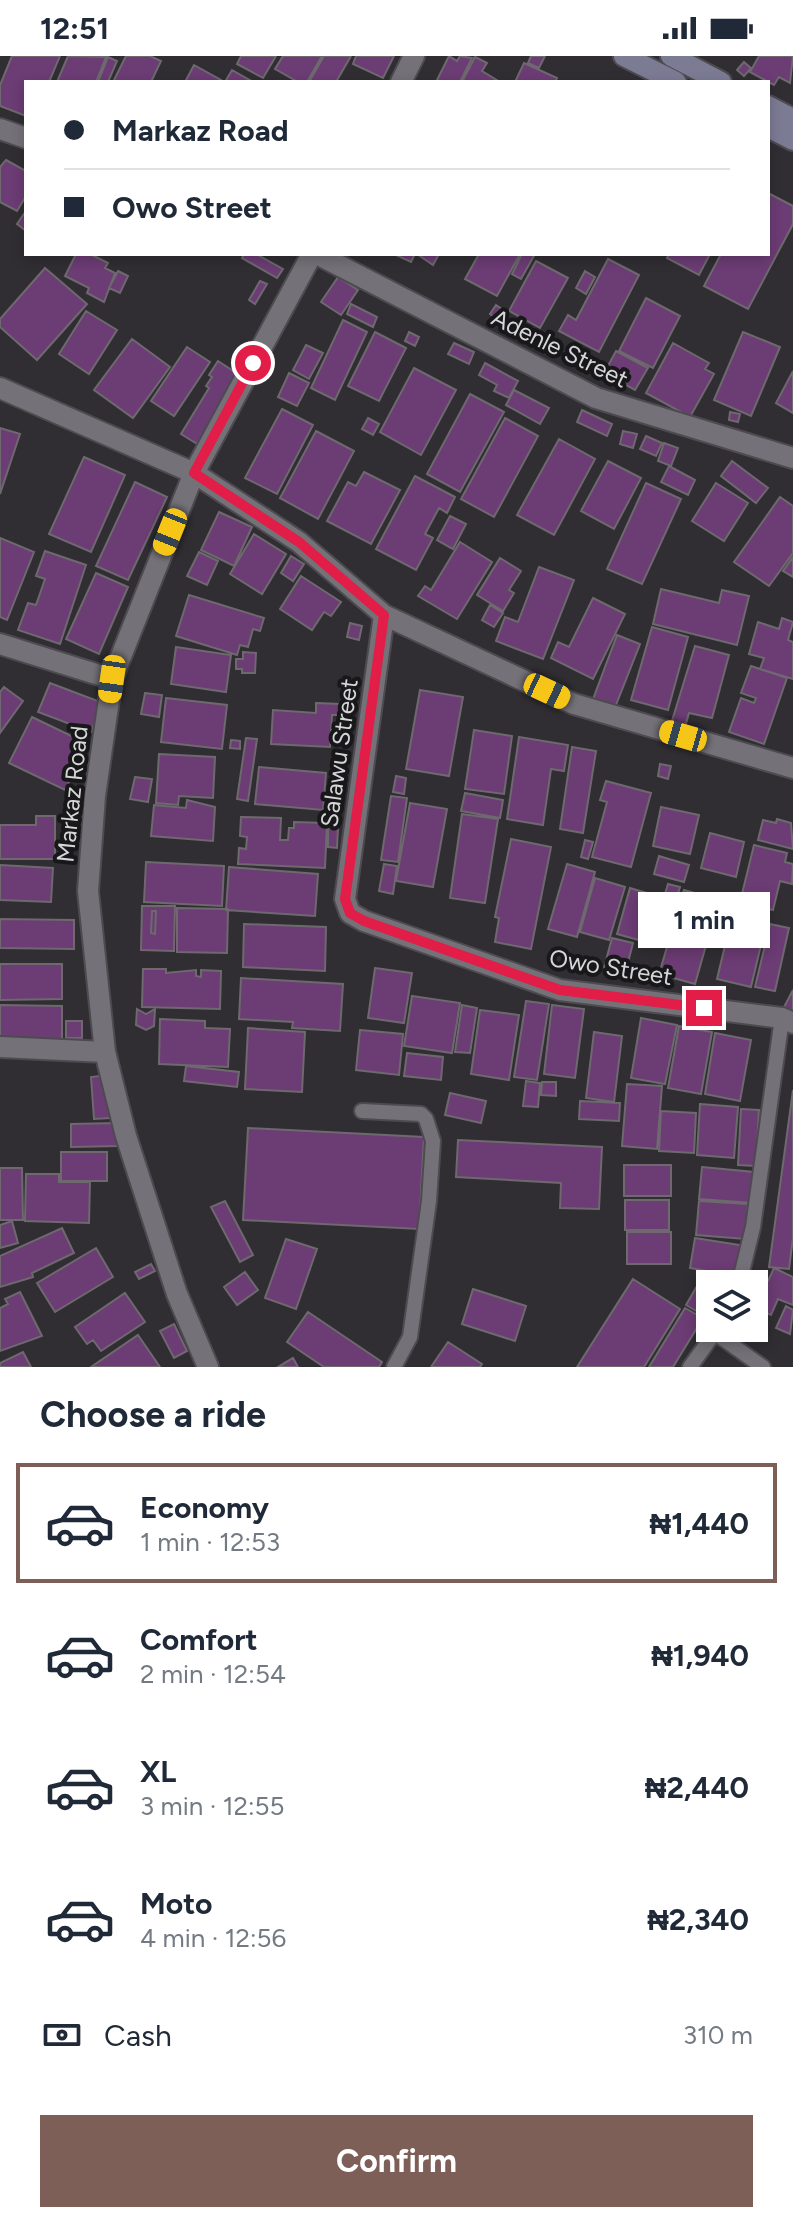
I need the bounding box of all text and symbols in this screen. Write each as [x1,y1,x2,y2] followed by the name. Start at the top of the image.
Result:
[40,10,109,47] text: 12:51
[112,112,289,149] text: Markaz Road
[112,189,272,226] text: Owo Street
[487,302,633,394] street label: Adenle Street
[235,345,271,381] route start
[150,505,190,559] car
[97,654,127,704] car
[520,670,574,712] car
[314,677,364,829] street label: Salawu Street
[657,718,709,754] car
[50,724,94,864] street label: Markaz Road
[638,892,770,948] callout: 1 min
[673,904,735,936] text: 1 min
[547,943,675,991] street label: Owo Street
[686,990,722,1026] route end
[696,1270,768,1342] map controls
[696,1270,768,1342] button: layers
[40,1393,266,1436] text: Choose a ride
[44,1487,116,1559] icon: car
[140,1489,269,1526] text: Economy
[650,1505,749,1542] text: ₦1,440
[140,1526,280,1558] text: 1 min · 12:53
[44,1619,116,1691] icon: car
[140,1621,258,1658] text: Comfort
[651,1637,749,1674] text: ₦1,940
[140,1658,286,1690] text: 2 min · 12:54
[44,1751,116,1823] icon: car
[140,1753,176,1790] text: XL
[645,1769,749,1806] text: ₦2,440
[140,1790,284,1822] text: 3 min · 12:55
[44,1883,116,1955] icon: car
[140,1885,212,1922] text: Moto
[647,1901,749,1938] text: ₦2,340
[140,1922,286,1954] text: 4 min · 12:56
[40,2013,84,2057] icon: cash
[104,2017,172,2054] text: Cash
[683,2019,753,2051] text: 310 m
[40,2115,753,2207] button: Confirm

